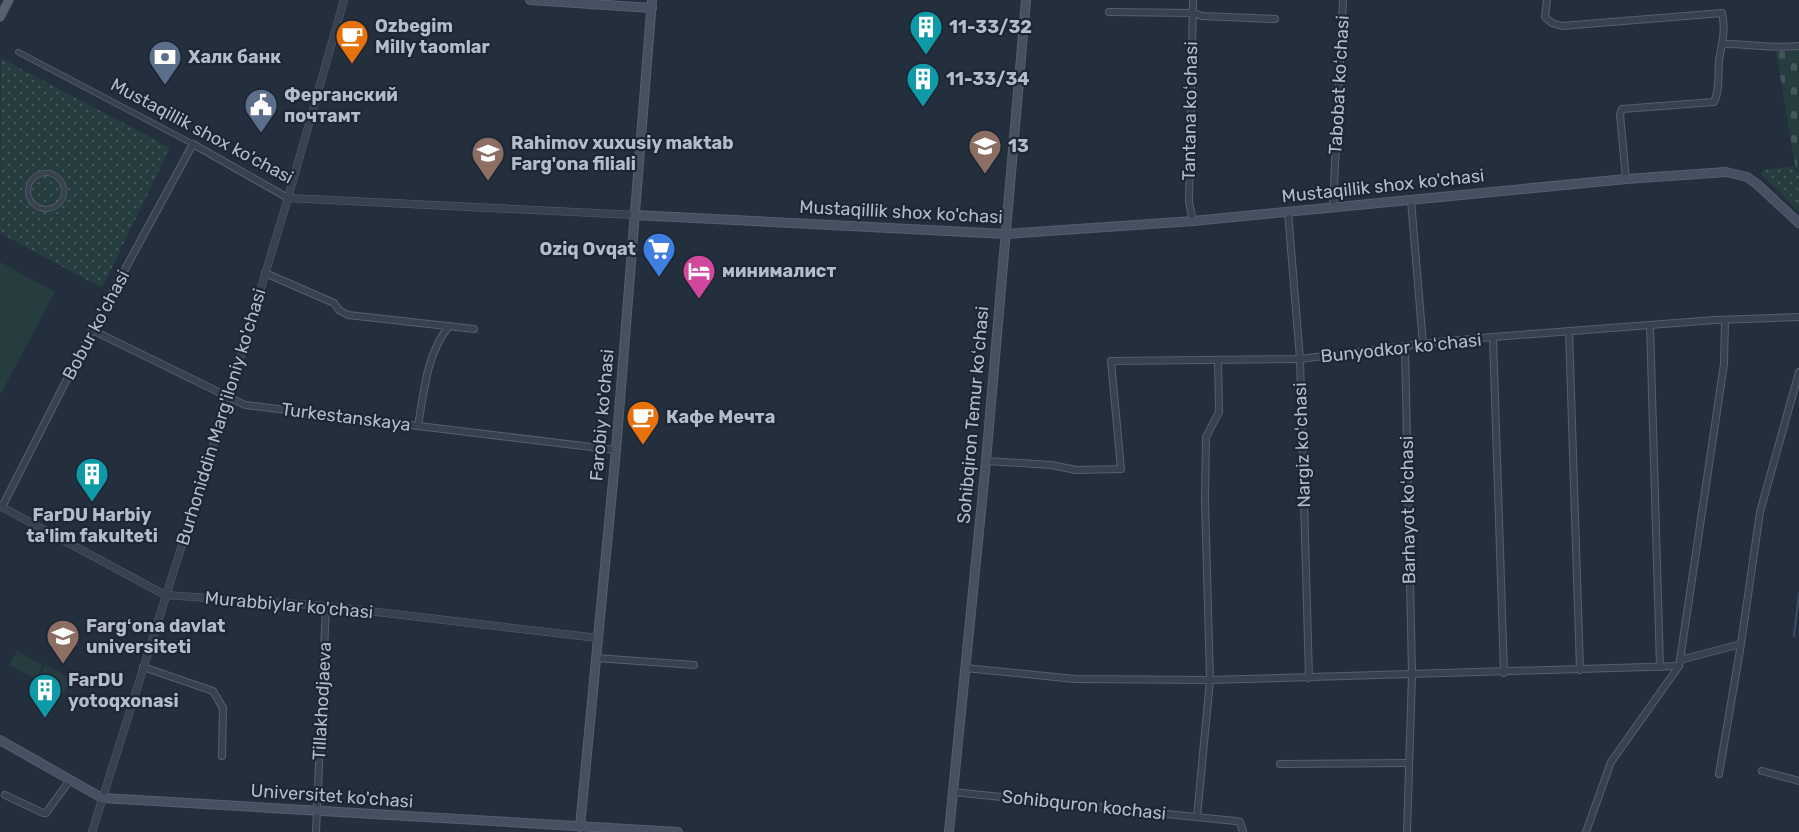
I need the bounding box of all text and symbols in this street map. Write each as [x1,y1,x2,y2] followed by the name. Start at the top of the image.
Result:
[908,9,944,56] building icon: 11-33/32
[375,15,490,58] place label: Ozbegim Milly taomlar
[1324,15,1354,155] street label: Tabobat koʻchasi
[949,16,1032,38] place label: 11-33/32
[334,18,370,65] cafe icon: Ozbegim Milly taomlar
[147,39,183,86] bank icon: Халк банк
[1178,41,1202,181] street label: Tantana koʻchasi
[188,46,281,68] place label: Халк банк
[905,61,941,108] building icon: 11-33/34
[946,68,1030,90] place label: 11-33/34
[107,73,297,189] street label: Mustaqillik shox ko'chasi
[284,84,398,127] place label: Ферганский почтамт
[243,87,279,134] public building icon: Ферганский почтамт
[967,128,1003,175] school or university icon: 13
[511,132,734,175] place label: Rahimov xuxusiy maktab Farg'ona filiali
[470,135,506,182] school or university icon: Rahimov xuxusiy maktab Farg'ona filiali
[1008,135,1029,157] place label: 13
[1281,164,1485,208] street label: Mustaqillik shox ko'chasi
[799,196,1003,228] street label: Mustaqillik shox ko'chasi
[641,231,677,278] supermarket icon: Oziq Ovqat
[539,238,636,260] place label: Oziq Ovqat
[681,253,717,300] hotel icon: минималист
[722,260,836,282] place label: минималист
[58,266,134,384] street label: Bobur ko'chasi
[171,286,271,548] street label: Burhoniddin Marg'iloniy ko'chasi
[953,305,993,525] street label: Sohibqiron Temur koʻchasi
[1319,329,1483,367] street label: Bunyodkor koʻchasi
[585,348,619,482] street label: Farobiy ko'chasi
[1289,382,1315,508] street label: Nargiz koʻchasi
[280,398,412,436] street label: Turkestanskaya
[625,399,661,446] cafe icon: Кафе Мечта
[666,406,775,428] place label: Кафе Мечта
[1396,436,1420,584] street label: Barhayot koʻchasi
[74,456,110,503] building icon: FarDU Harbiy ta'lim fakulteti
[26,504,158,547] place label: FarDU Harbiy ta'lim fakulteti
[204,587,374,623] street label: Murabbiylar ko'chasi
[86,615,225,658] place label: Fargʻona davlat universiteti
[45,618,81,665] school or university icon: Fargʻona davlat universiteti
[308,641,336,761] street label: Tillakhodjaeva
[68,669,179,712] place label: FarDU yotoqxonasi
[27,672,63,719] building icon: FarDU yotoqxonasi
[250,779,414,813] street label: Universitet ko'chasi
[1001,785,1167,825] street label: Sohibquron kochasi

